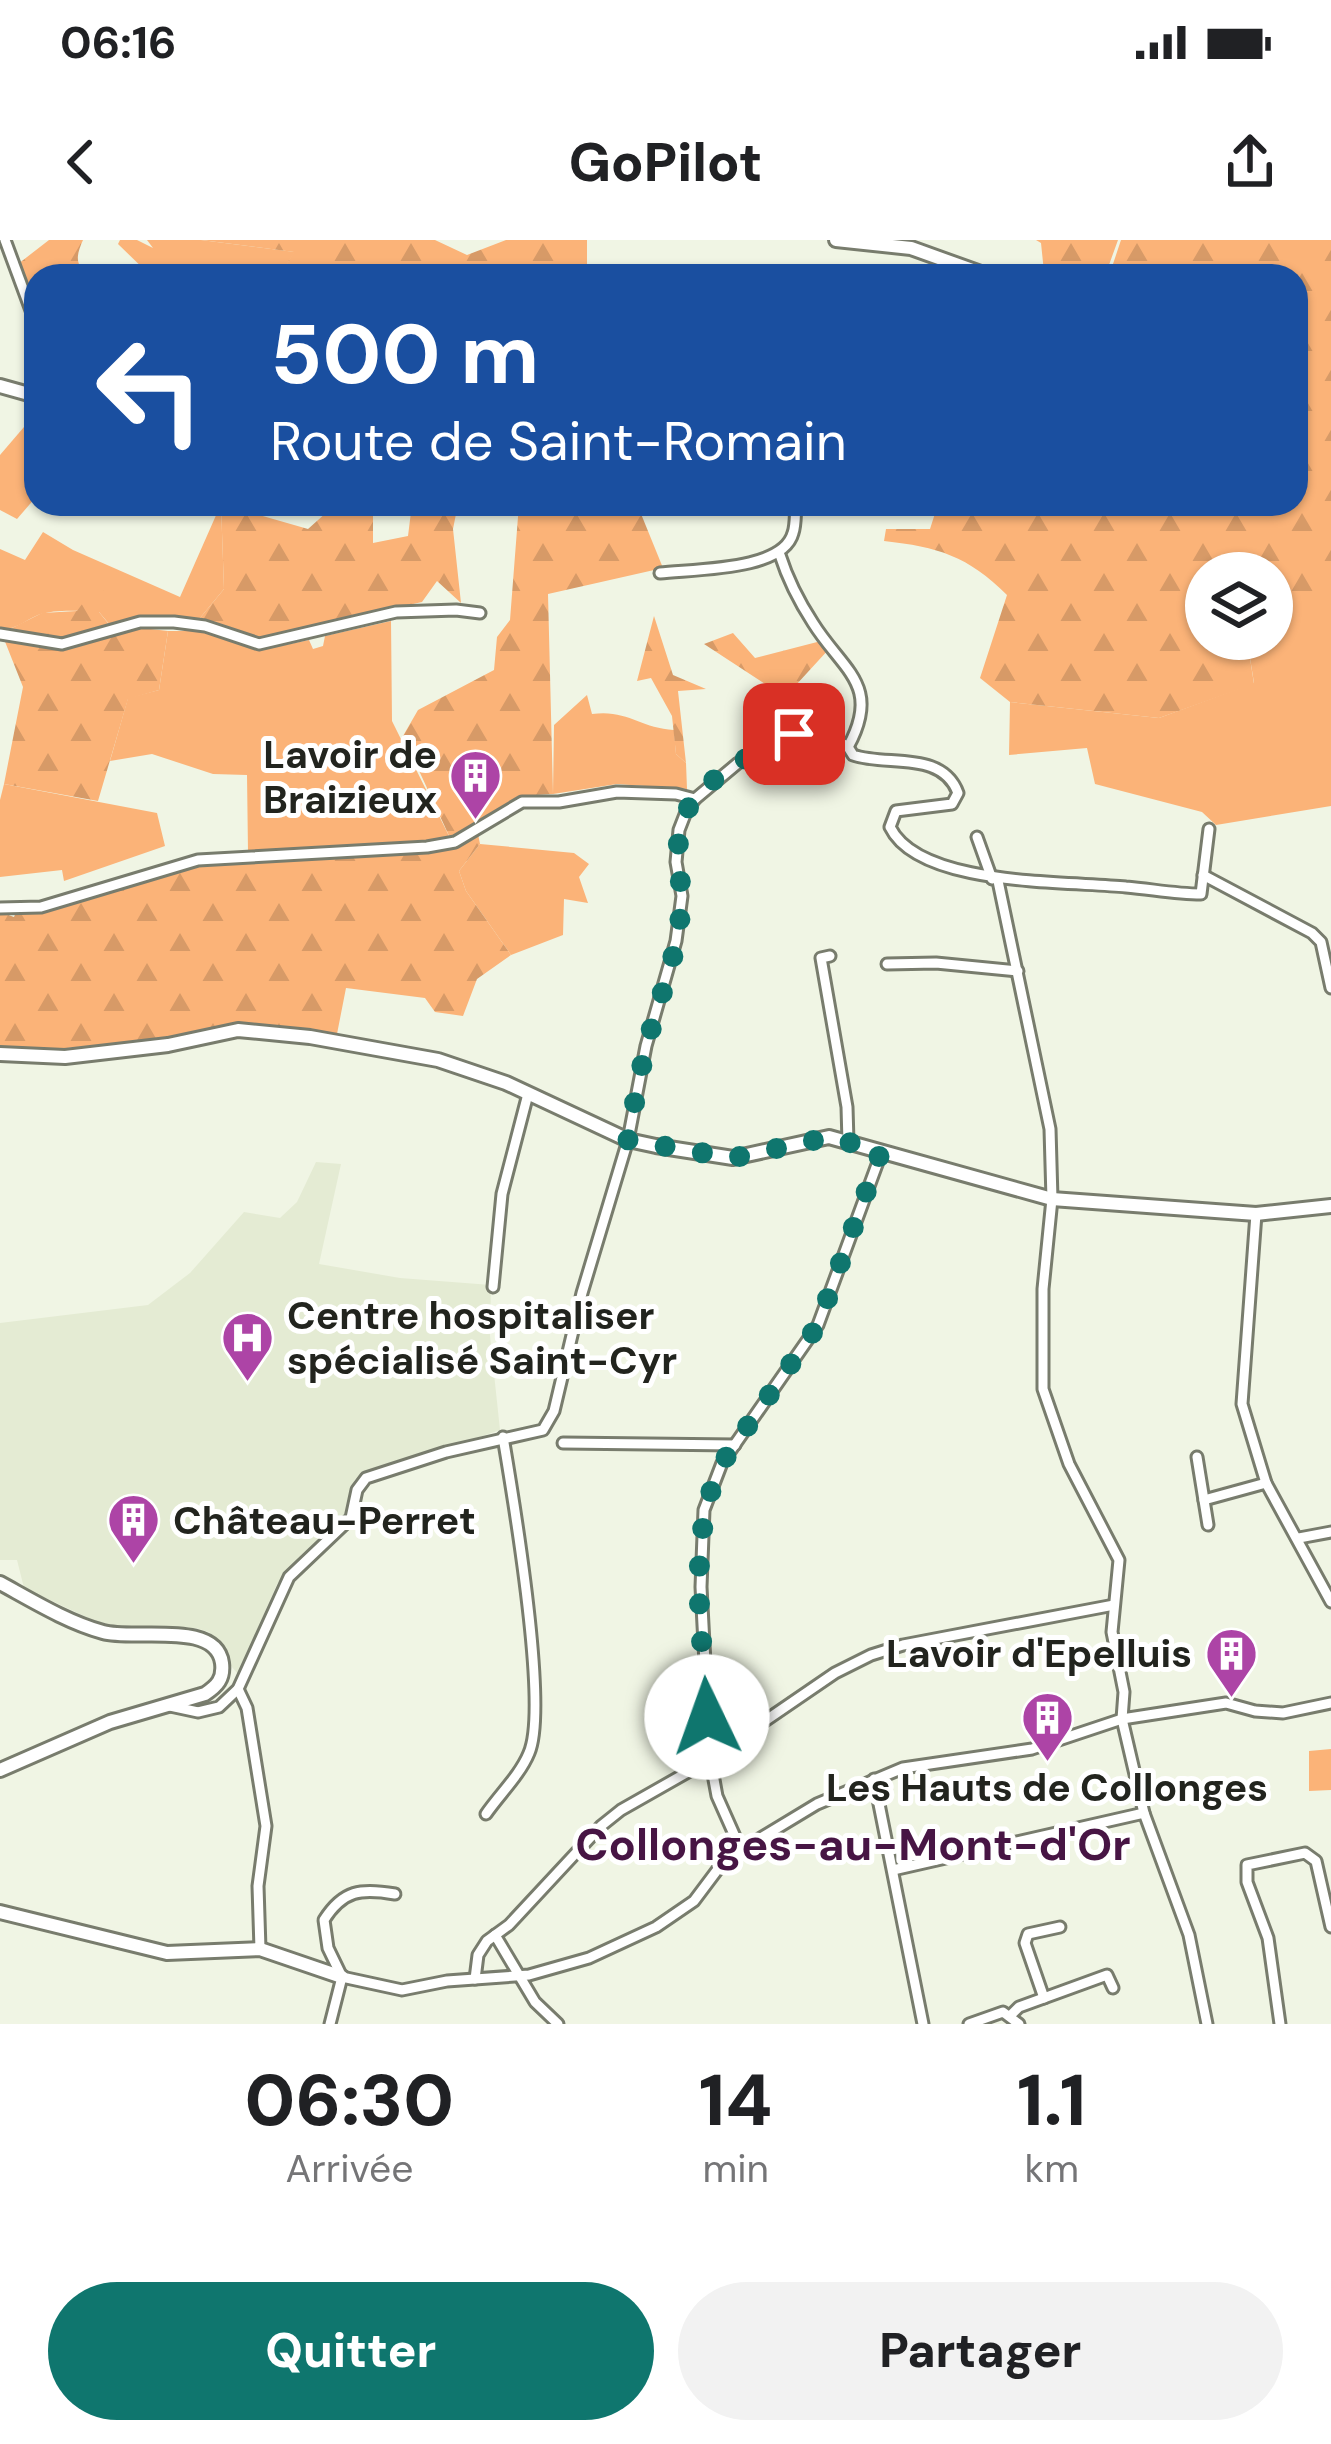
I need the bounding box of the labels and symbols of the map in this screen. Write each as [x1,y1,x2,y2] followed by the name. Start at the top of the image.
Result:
[743,683,845,785] pin
[263,729,437,825] place label: Lavoir de Braizieux
[448,748,504,822] building icon: Lavoir de Braizieux
[287,1290,677,1386] place label: Centre hospitaliser spécialisé Saint-Cyr
[220,1309,276,1383] hospital icon: Centre hospitaliser spécialisé Saint-Cyr
[106,1492,162,1566] building icon: Château-Perret
[173,1495,476,1546] place label: Château-Perret
[1203,1625,1259,1699] building icon: Lavoir d'Epelluis
[886,1628,1192,1679] place label: Lavoir d'Epelluis
[644,1654,770,1780] position arrow
[1019,1689,1075,1763] building icon: Les Hauts de Collonges
[826,1762,1268,1813] place label: Les Hauts de Collonges
[575,1815,1131,1874] district label: Collonges-au-Mont-d'Or

